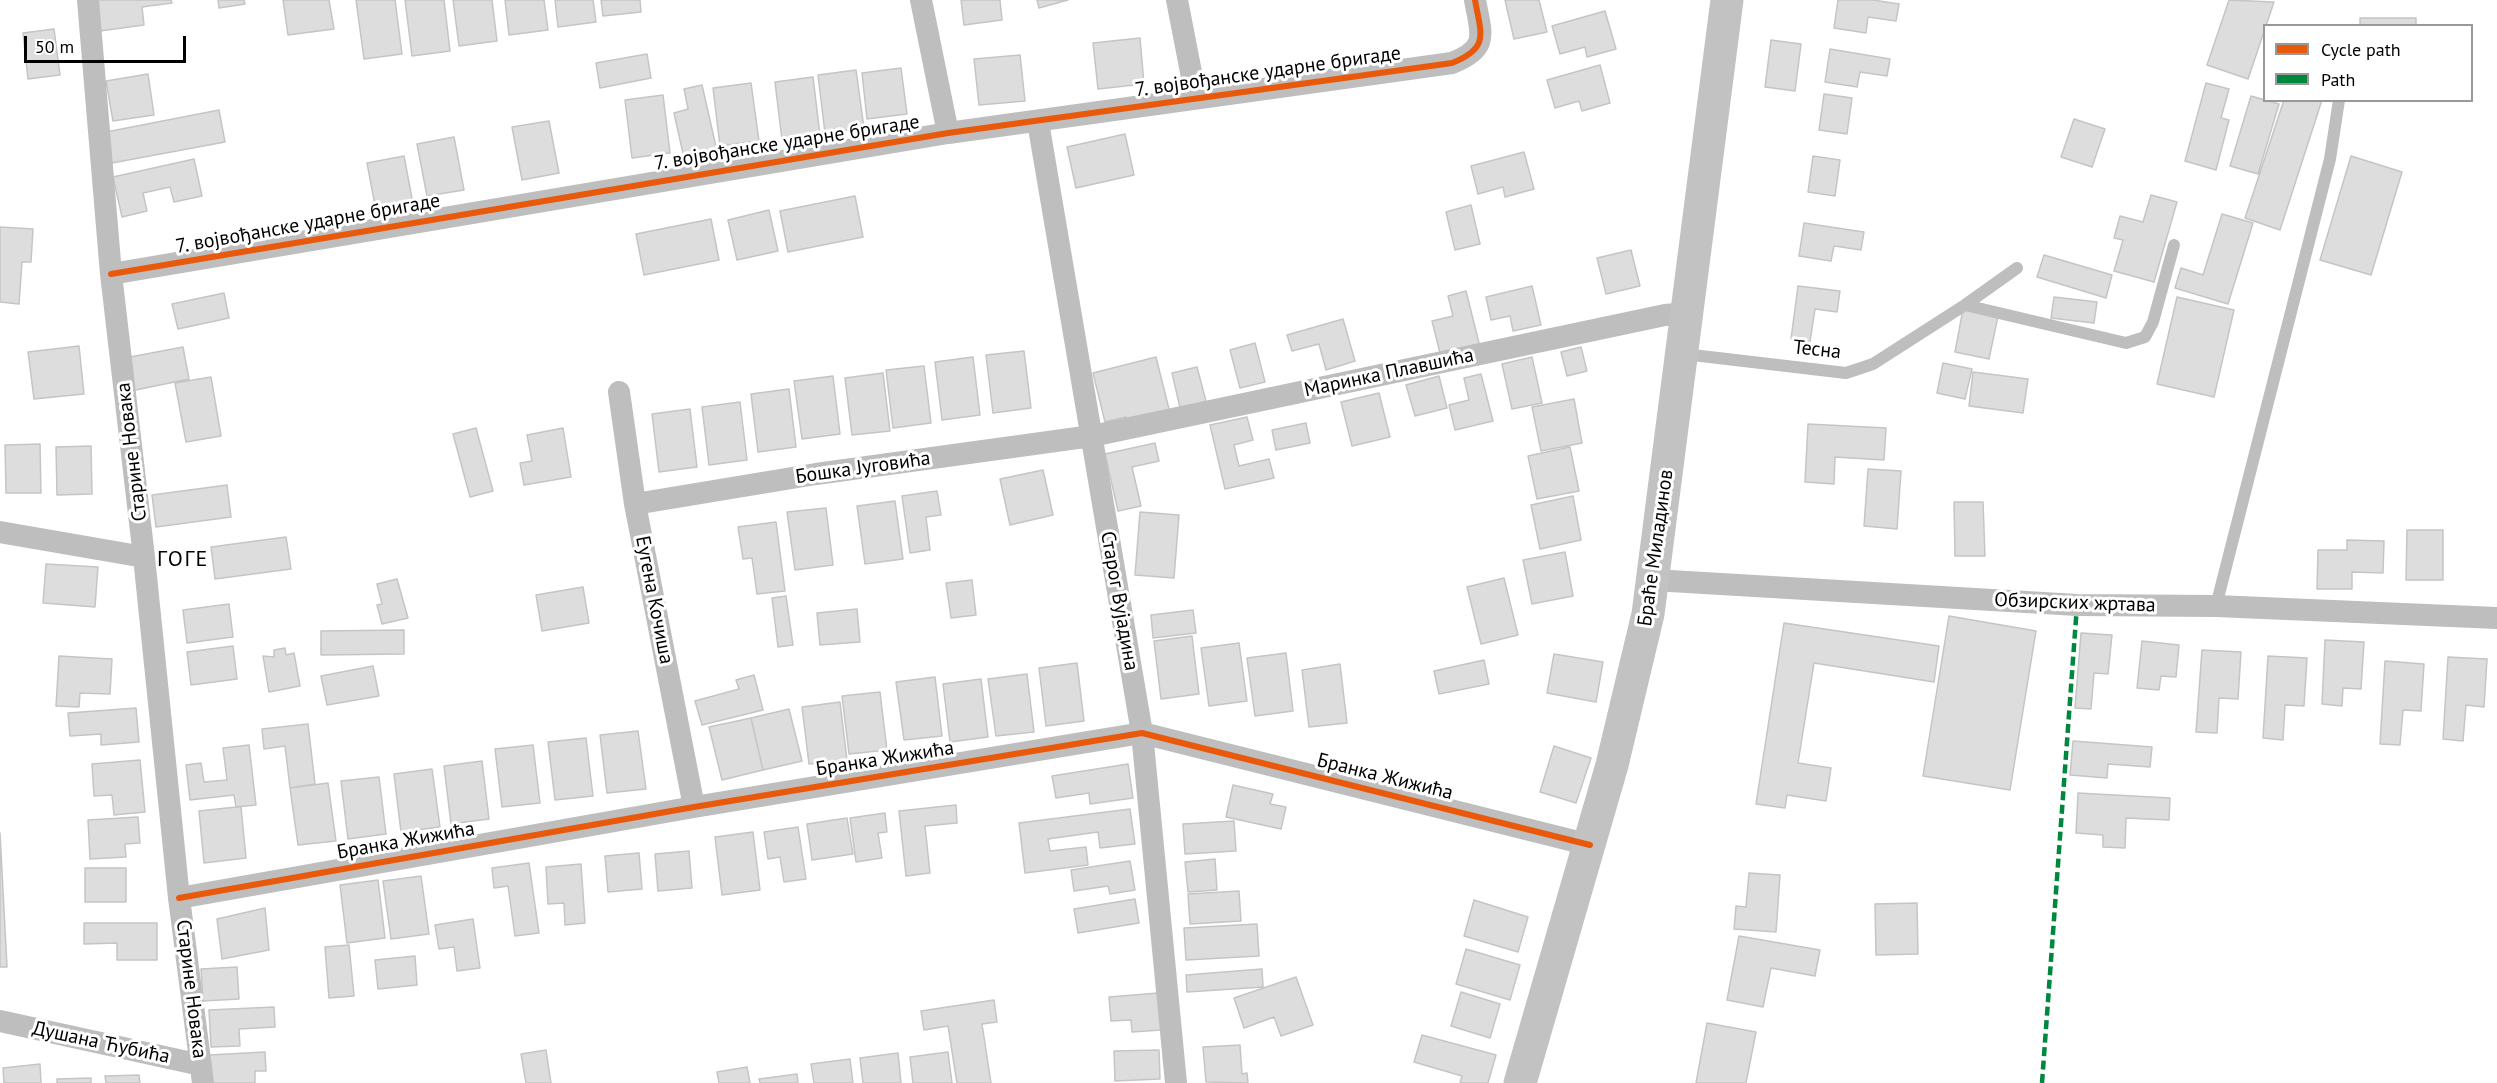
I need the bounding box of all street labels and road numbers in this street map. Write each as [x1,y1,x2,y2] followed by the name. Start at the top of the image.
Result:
[1134,41,1402,103] street label: 7. војвођанске ударне бригаде
[653,110,921,176] street label: 7. војвођанске ударне бригаде
[174,189,442,259] street label: 7. војвођанске ударне бригаде
[1792,336,1842,364] street label: Тесна
[1302,343,1476,403] street label: Маринка Плавшића
[112,381,152,523] street label: Старине Новака
[794,447,932,489] street label: Бошка Југовића
[1633,468,1679,628] street label: Браће Миладинов
[1095,529,1143,673] street label: Старог Вујадина
[630,534,678,666] street label: Еугена Кочиша
[1994,588,2156,618] street label: Обзирских жртава
[814,736,956,782] street label: Бранка Жижића
[1314,748,1456,806] street label: Бранка Жижића
[335,817,477,865] street label: Бранка Жижића
[171,918,211,1060] street label: Старине Новака
[30,1017,172,1069] street label: Душана Ћубића

